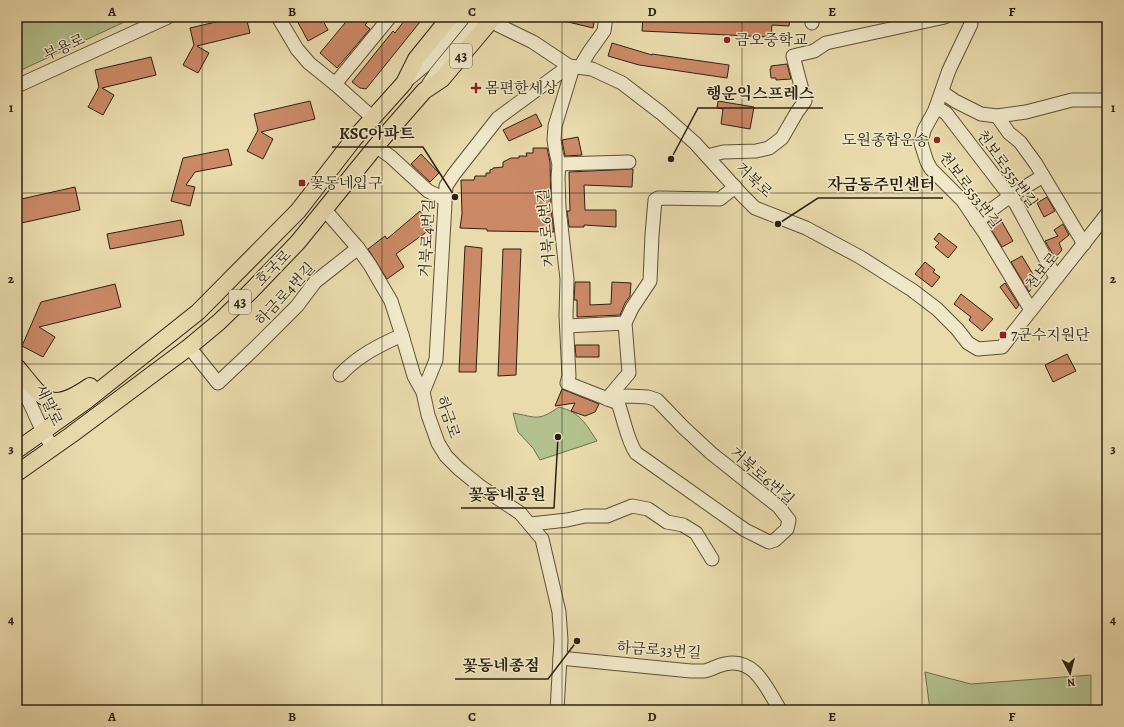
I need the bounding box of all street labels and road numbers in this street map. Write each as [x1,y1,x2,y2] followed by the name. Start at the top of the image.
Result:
[40,29,88,65] street label: 부용로
[450,44,472,68] road number: 43
[972,126,1042,212] street label: 천보로555번길
[934,147,1006,233] street label: 천보로553번길
[731,158,777,202] street label: 거북로
[533,188,559,268] street label: 거북로6번길
[415,198,439,278] street label: 거북로4번길
[251,245,296,291] street label: 호국로
[1021,247,1064,294] street label: 천보로
[251,258,319,330] street label: 하금로4번길
[229,290,251,314] road number: 43
[31,381,67,429] street label: 새말로
[431,393,465,441] street label: 하금로
[725,442,799,510] street label: 거북로6번길
[616,637,702,663] street label: 하금로33번길

